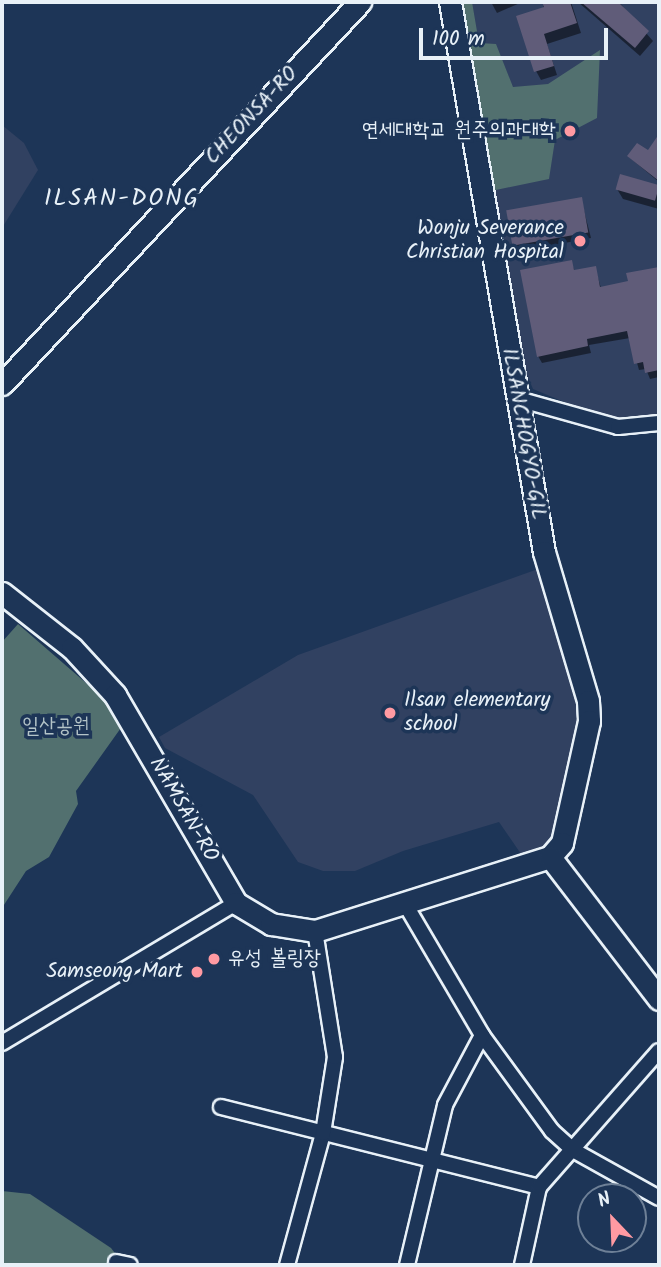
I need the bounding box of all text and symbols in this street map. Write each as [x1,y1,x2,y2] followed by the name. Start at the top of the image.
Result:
[423,14,612,58] scale bar
[432,23,485,56] text: 100 m
[200,62,304,170] street label: CHEONSA-RO
[362,118,556,144] place label: 연세대학교 원주의과대학
[562,123,578,139] marker: 연세대학교 원주의과대학
[45,185,199,213] district label: ILSAN-DONG
[406,216,564,266] place label: Wonju Severance Christian Hospital
[570,231,590,251] marker: Wonju Severance Christian Hospital
[495,346,551,522] street label: ILSANCHOGYO-GIL
[404,688,550,738] place label: Ilsan elementary school
[382,705,398,721] marker: Ilsan elementary school
[22,714,90,740] park label: 일산공원
[143,753,223,867] street label: NAMSAN-RO
[228,946,321,972] place label: 유성 볼링장
[206,951,222,967] marker: 유성 볼링장
[46,959,183,985] place label: Samseong Mart
[189,964,205,980] marker: Samseong Mart
[577,1183,647,1253] north arrow
[593,1184,616,1217] text: N

